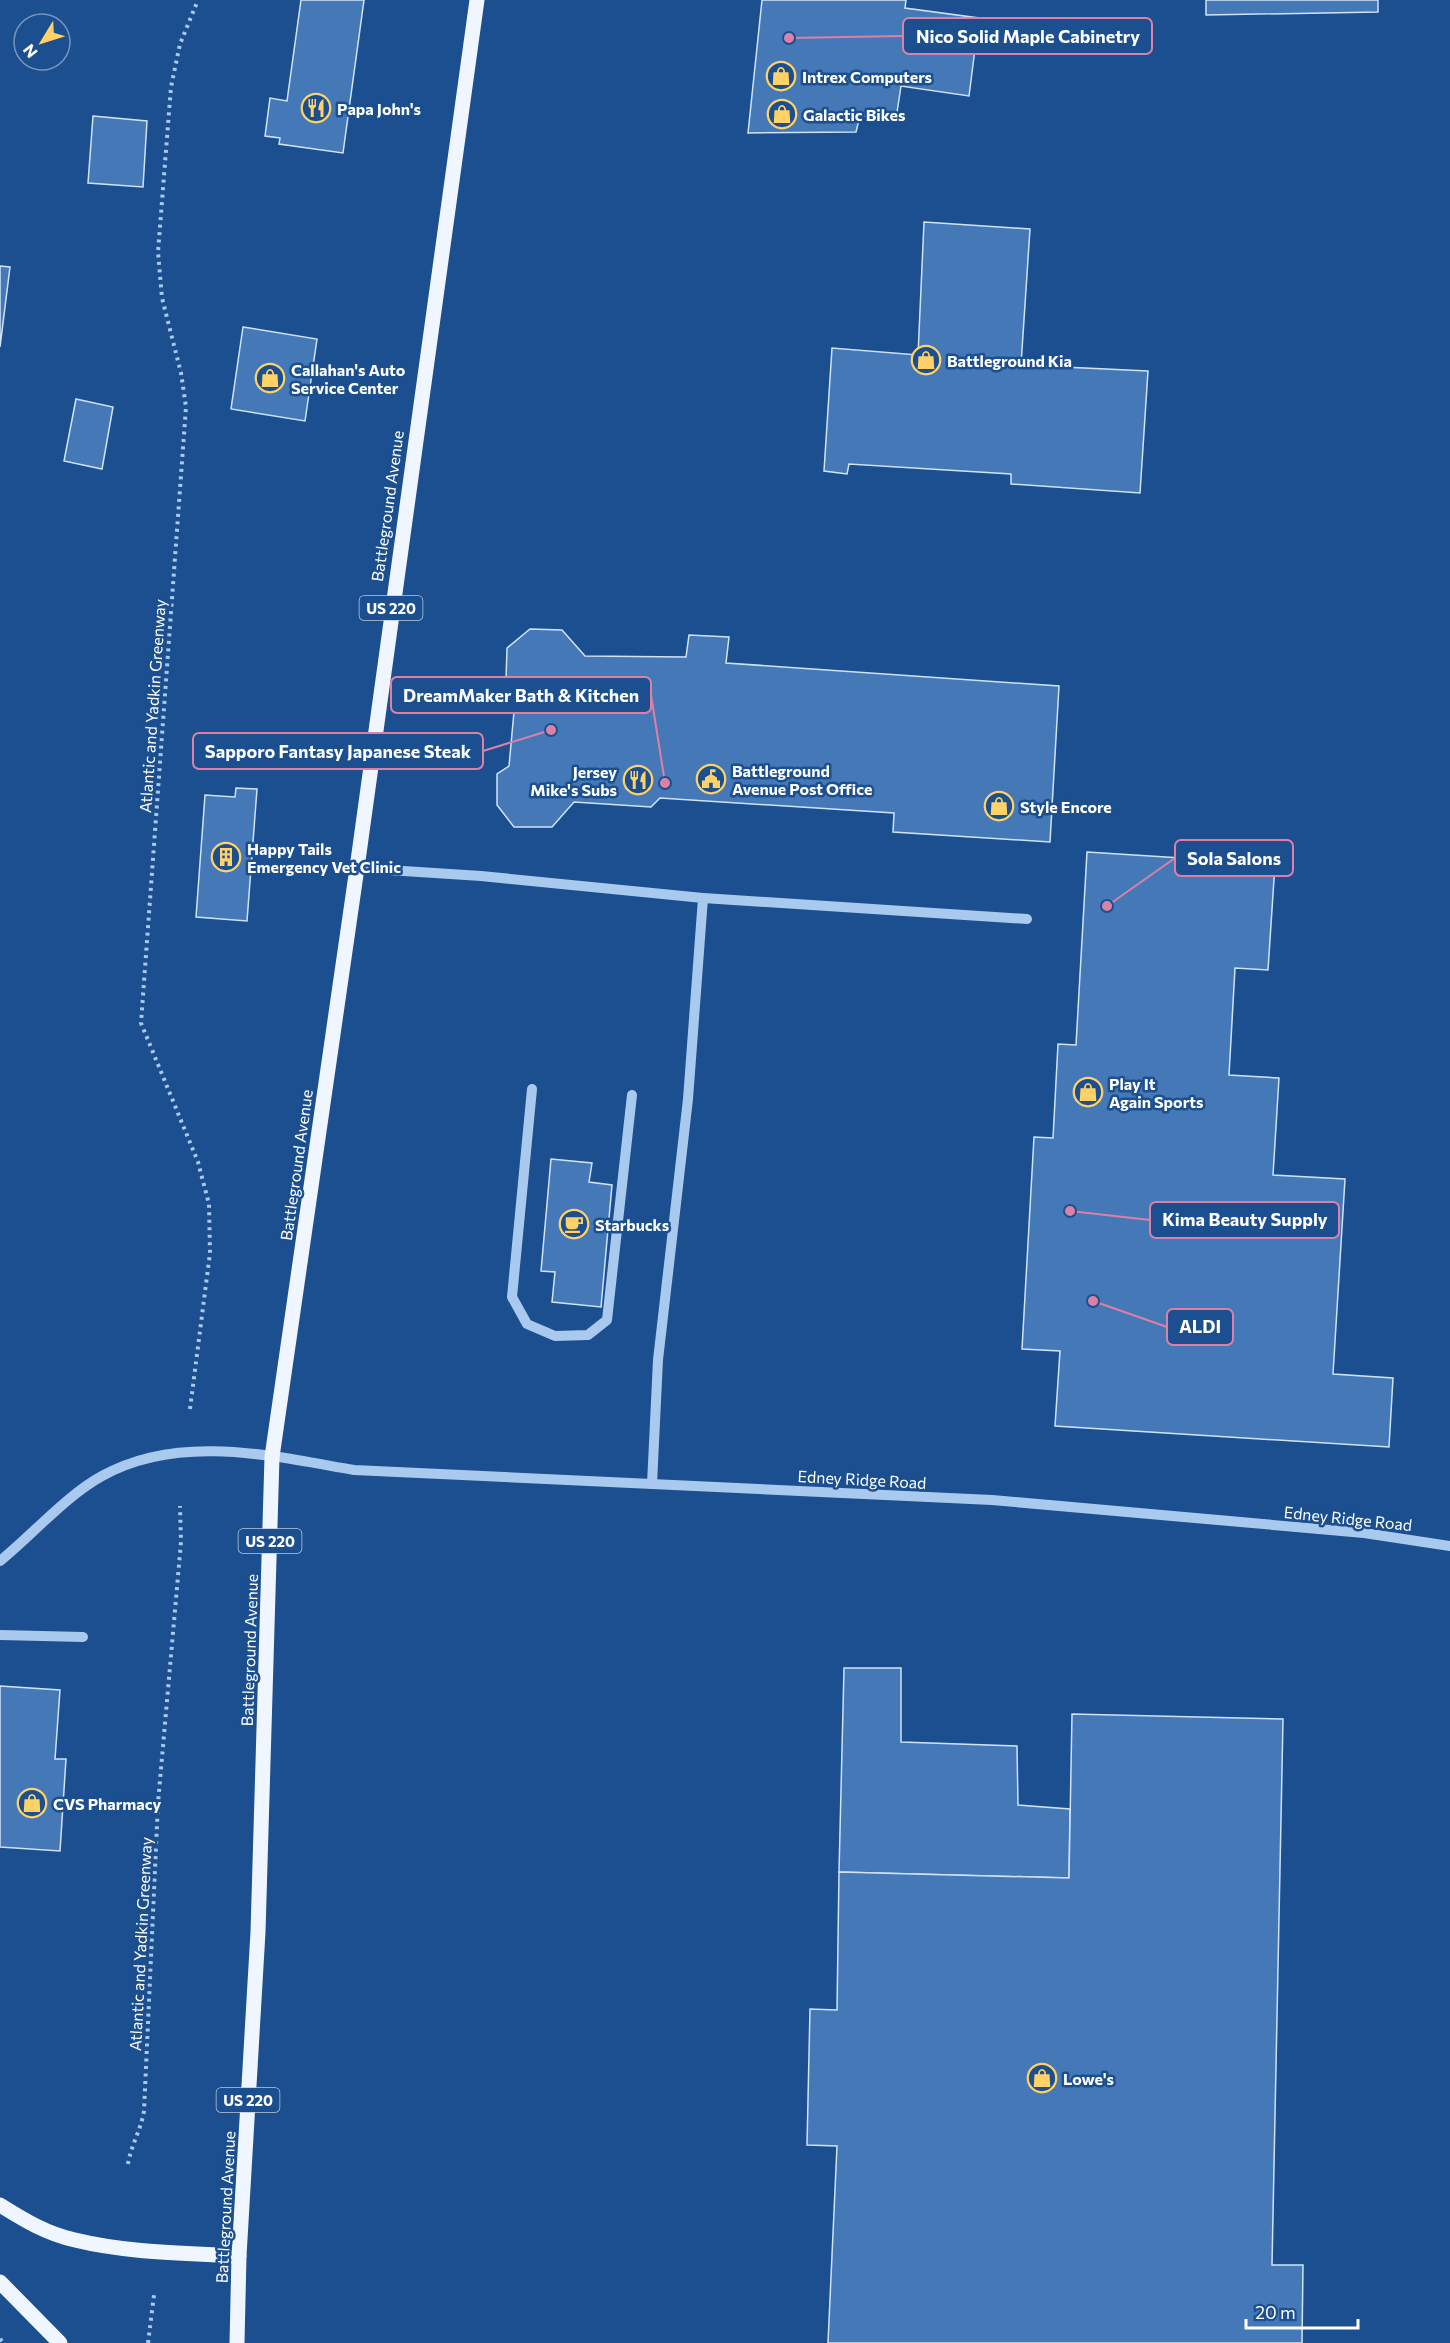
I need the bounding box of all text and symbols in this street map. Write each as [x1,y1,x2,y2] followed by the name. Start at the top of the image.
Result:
[12,12,72,72] north arrow
[903,18,1152,54] callout: Nico Solid Maple Cabinetry
[916,25,1140,47] text: Nico Solid Maple Cabinetry
[19,41,41,62] text: N
[765,60,797,92] shop icon: Intrex Computers
[802,67,932,86] place label: Intrex Computers
[300,92,332,124] restaurant icon: Papa John's
[766,98,798,130] shop icon: Galactic Bikes
[337,99,421,118] place label: Papa John's
[803,105,905,124] place label: Galactic Bikes
[910,344,942,376] shop icon: Battleground Kia
[947,351,1072,370] place label: Battleground Kia
[291,360,406,397] place label: Callahan's Auto Service Center
[254,362,286,394] shop icon: Callahan's Auto Service Center
[367,429,407,583] street label: Battleground Avenue
[360,596,422,620] road number: US 220
[135,598,169,814] street label: Atlantic and Yadkin Greenway
[391,677,651,713] callout: DreamMaker Bath & Kitchen
[403,684,639,706] text: DreamMaker Bath & Kitchen
[193,733,483,769] callout: Sapporo Fantasy Japanese Steak
[205,740,472,762] text: Sapporo Fantasy Japanese Steak
[732,761,872,798] place label: Battleground Avenue Post Office
[530,762,617,799] place label: Jersey Mike's Subs
[695,763,727,795] public building icon: Battleground Avenue Post Office
[622,764,654,796] restaurant icon: Jersey Mike's Subs
[983,790,1015,822] shop icon: Style Encore
[1020,797,1112,816] place label: Style Encore
[247,839,401,876] place label: Happy Tails Emergency Vet Clinic
[1175,840,1293,876] callout: Sola Salons
[210,841,242,873] building icon: Happy Tails Emergency Vet Clinic
[1187,847,1281,869] text: Sola Salons
[1109,1074,1203,1111] place label: Play It Again Sports
[1072,1076,1104,1108] shop icon: Play It Again Sports
[276,1088,316,1242] street label: Battleground Avenue
[1150,1202,1339,1238] callout: Kima Beauty Supply
[558,1208,590,1240] cafe icon: Starbucks
[1162,1208,1328,1230] text: Kima Beauty Supply
[595,1215,669,1234] place label: Starbucks
[1167,1309,1233,1345] callout: ALDI
[1179,1315,1221,1337] text: ALDI
[797,1466,927,1492] street label: Edney Ridge Road
[1283,1502,1413,1534] street label: Edney Ridge Road
[238,1529,302,1553] road number: US 220
[237,1574,261,1726] street label: Battleground Avenue
[16,1787,48,1819] shop icon: CVS Pharmacy
[53,1794,161,1813] place label: CVS Pharmacy
[125,1836,155,2052] street label: Atlantic and Yadkin Greenway
[1026,2062,1058,2094] shop icon: Lowe's
[1063,2069,1114,2088] place label: Lowe's
[216,2088,280,2112] road number: US 220
[212,2130,238,2284] street label: Battleground Avenue
[1246,2292,1358,2330] scale bar
[1255,2301,1296,2323] text: 20 m

